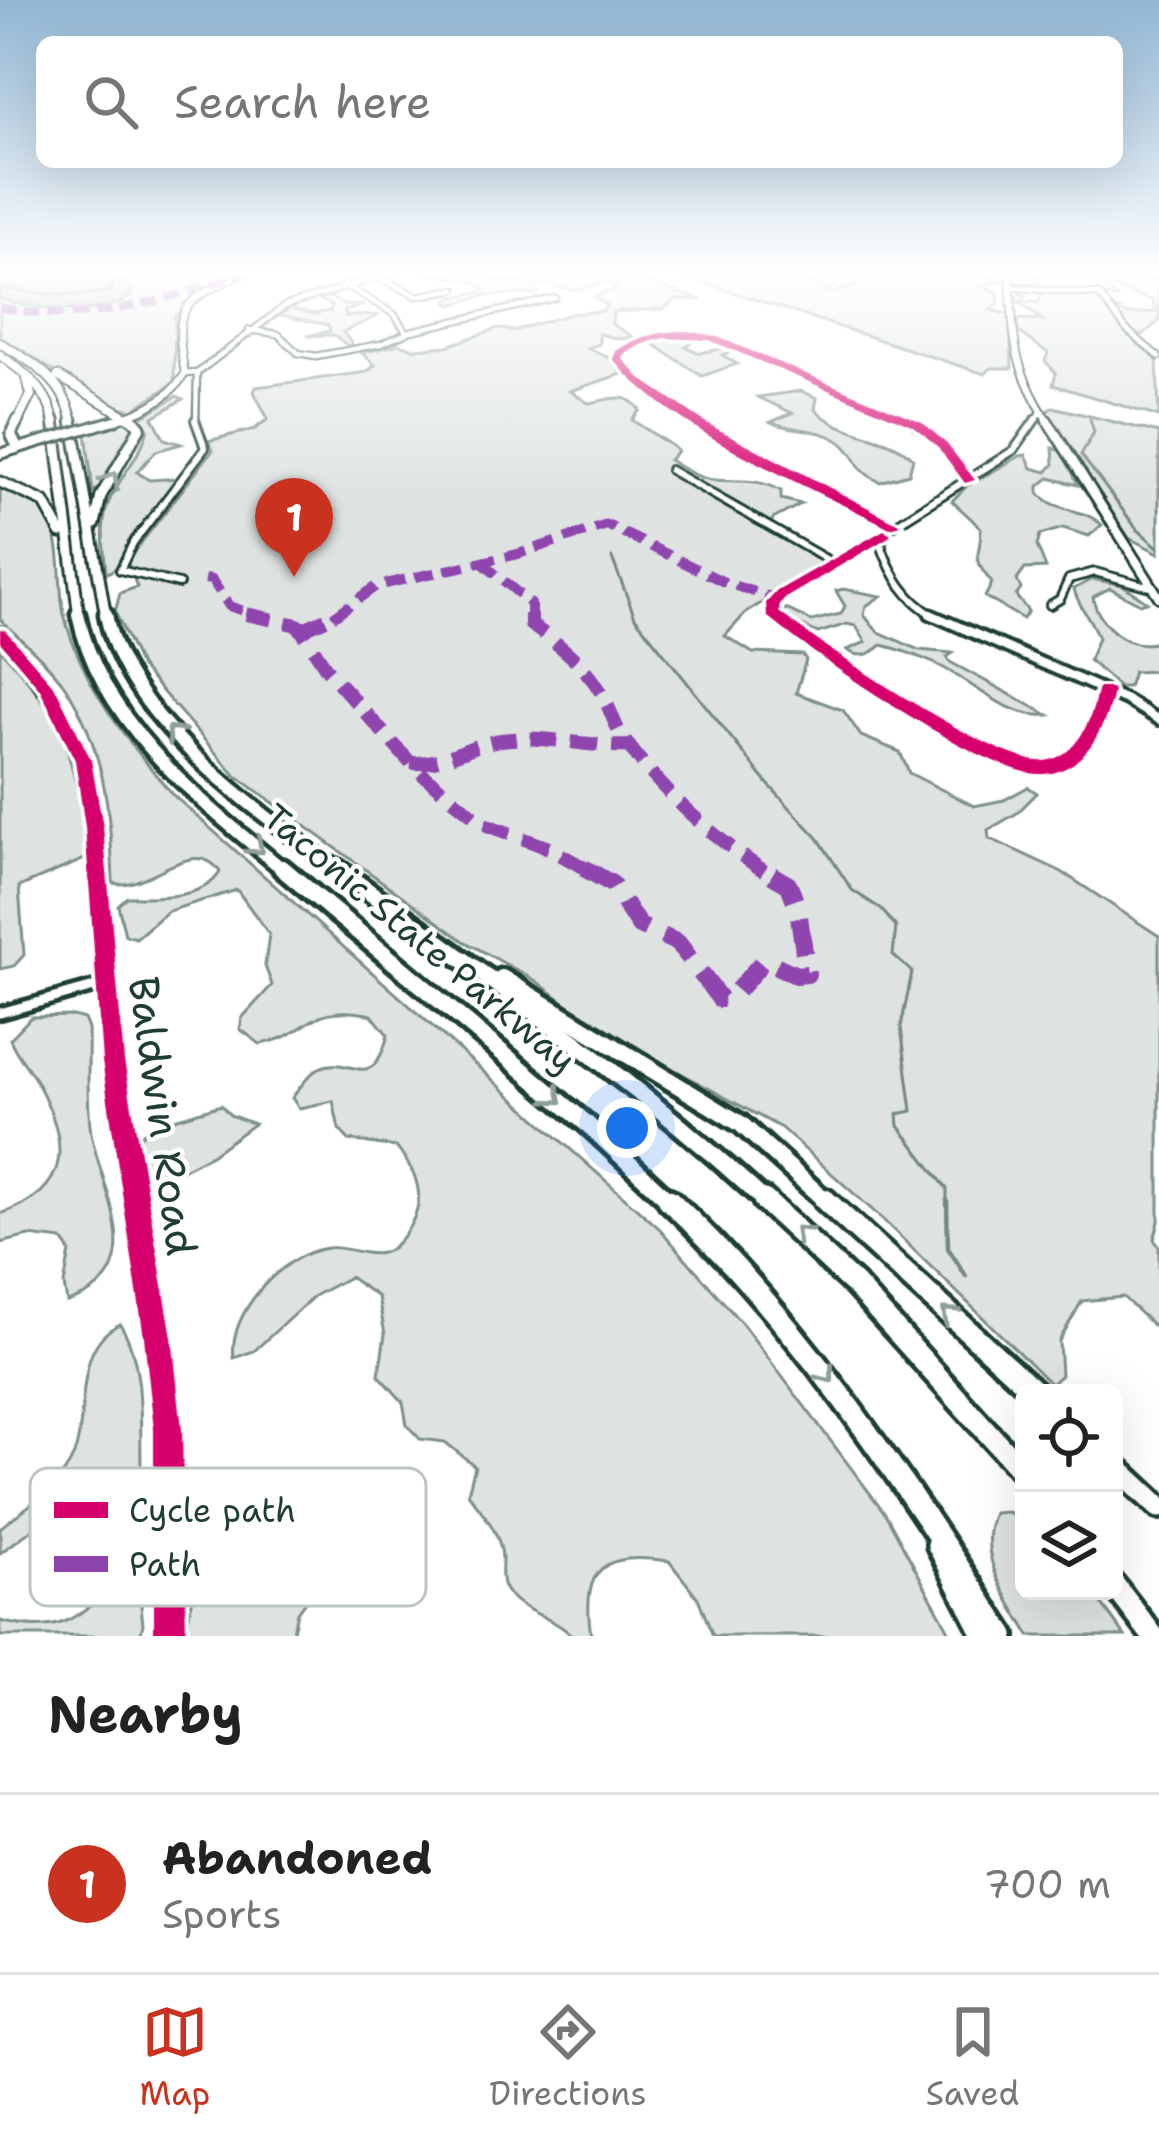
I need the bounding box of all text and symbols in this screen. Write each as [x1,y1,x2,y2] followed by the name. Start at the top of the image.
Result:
[36,36,1123,168] search box
[78,69,144,135] icon: search
[174,72,431,132] text: Search here
[96,471,119,493] one-way arrow
[255,478,333,577] pin: 1
[166,725,188,747] one-way arrow
[253,793,587,1084] street label: Taconic State Parkway
[242,832,264,854] one-way arrow
[116,973,210,1259] street label: Baldwin Road
[541,1083,563,1105] one-way arrow
[597,1098,657,1158] your location
[794,1225,816,1247] one-way arrow
[942,1307,963,1328] one-way arrow
[813,1362,834,1384] one-way arrow
[1015,1384,1123,1600] map controls
[1015,1384,1123,1492] button: locate
[30,1468,426,1606] legend
[129,1488,296,1533] text: Cycle path
[1015,1492,1123,1600] button: layers
[129,1542,201,1587] text: Path
[48,1680,243,1748] text: Nearby
[162,1828,432,1888] text: Abandoned
[78,1858,96,1910] text: 1
[983,1858,1111,1910] text: 700 m
[162,1888,282,1940] text: Sports
[140,1999,210,2116] tab: Map
[489,1999,647,2116] tab: Directions
[926,1999,1019,2116] tab: Saved

